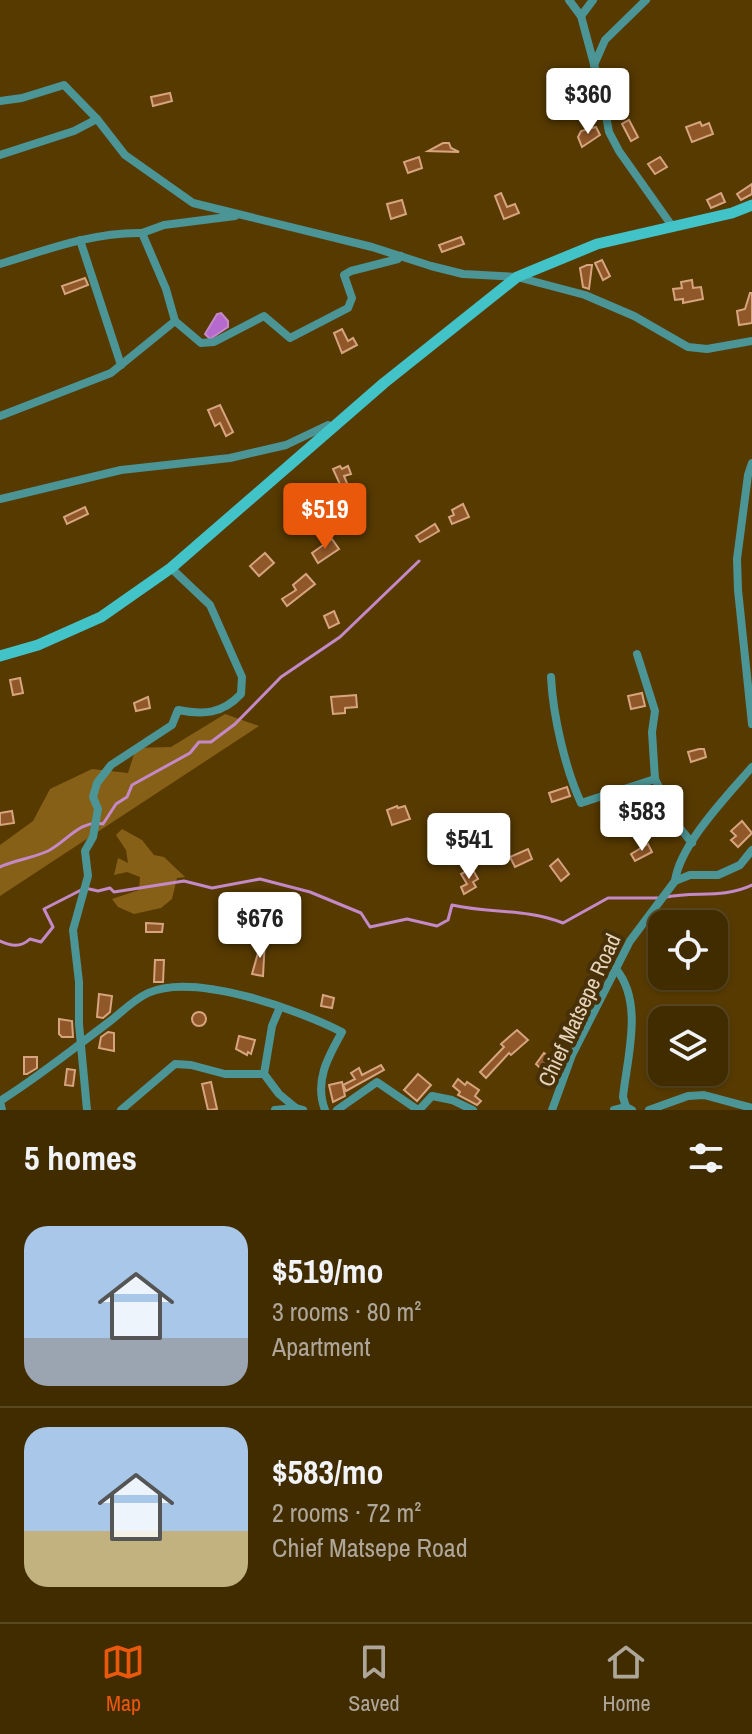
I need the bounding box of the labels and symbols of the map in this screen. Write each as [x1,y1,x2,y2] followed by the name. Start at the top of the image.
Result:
[541,68,635,136] pin: $360
[278,483,372,551] pin: $519
[595,785,689,853] pin: $583
[422,813,516,881] pin: $541
[213,892,307,960] pin: $676
[530,929,628,1091] street label: Chief Matsepe Road

